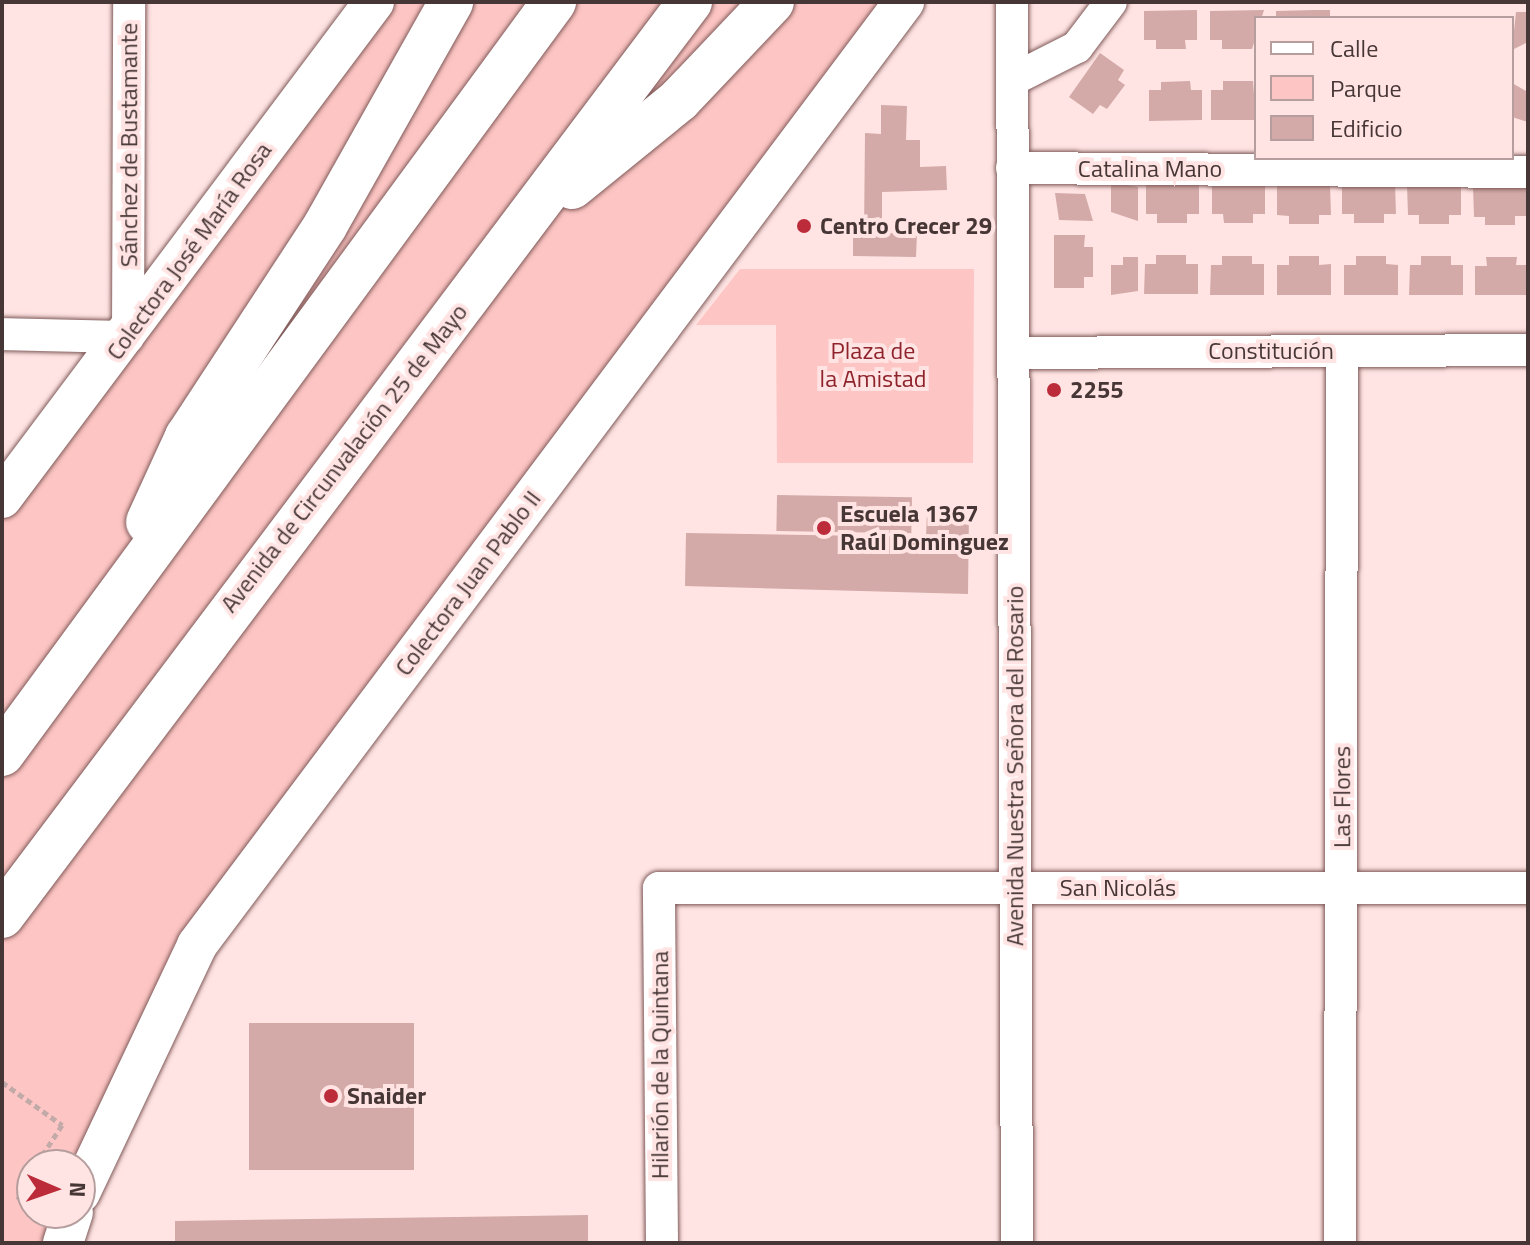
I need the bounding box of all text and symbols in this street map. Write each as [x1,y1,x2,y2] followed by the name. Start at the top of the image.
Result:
[1254,16,1514,160] legend
[115,23,143,267] street label: Sánchez de Bustamante
[1330,30,1378,66] text: Calle
[1330,70,1402,106] text: Parque
[1330,110,1403,146] text: Edificio
[100,137,278,365] street label: Colectora José María Rosa
[1078,155,1222,183] street label: Catalina Mano
[820,212,992,240] place label: Centro Crecer 29
[795,217,813,235] marker: Centro Crecer 29
[215,298,473,618] street label: Avenida de Circunvalación 25 de Mayo
[820,337,926,393] park label: Plaza de la Amistad
[1208,337,1334,365] street label: Constitución
[1070,376,1124,404] place label: 2255
[1045,381,1063,399] marker: 2255
[389,485,547,681] street label: Colectora Juan Pablo II
[840,500,1009,556] place label: Escuela 1367 Raúl Dominguez
[815,519,833,537] marker: Escuela 1367 Raúl Dominguez
[1001,586,1029,946] street label: Avenida Nuestra Señora del Rosario
[1328,746,1356,848] street label: Las Flores
[1060,874,1176,902] street label: San Nicolás
[646,951,674,1179] street label: Hilarión de la Quintana
[347,1082,426,1110] place label: Snaider
[322,1087,340,1105] marker: Snaider
[16,1149,96,1229] north arrow
[61,1182,95,1198] text: N

